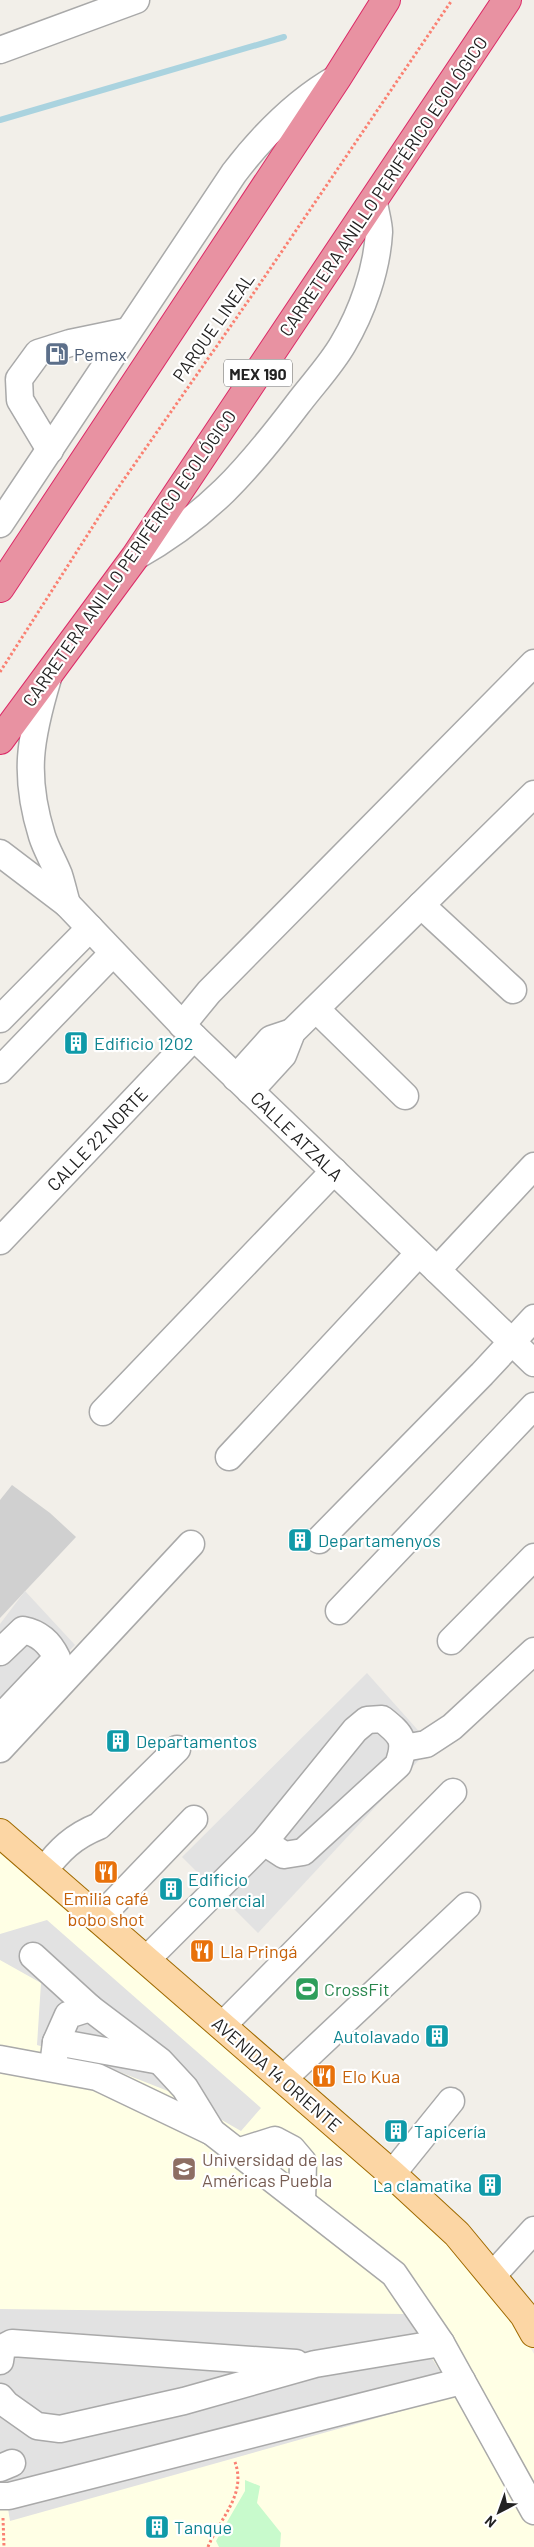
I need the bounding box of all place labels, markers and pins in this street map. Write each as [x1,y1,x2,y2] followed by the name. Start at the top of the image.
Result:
[44,341,70,367] fuel station icon: Pemex
[74,343,127,365] place label: Pemex
[63,1030,89,1056] building icon: Edificio 1202
[94,1032,193,1054] place label: Edificio 1202
[287,1527,313,1553] building icon: Departamenyos
[318,1529,441,1551] place label: Departamenyos
[105,1728,131,1754] building icon: Departamentos
[136,1730,257,1752] place label: Departamentos
[93,1859,119,1885] restaurant icon: Emilia café bobo shot
[188,1868,265,1911] place label: Edificio comercial
[158,1876,184,1902] building icon: Edificio comercial
[63,1887,149,1930] place label: Emilia café bobo shot
[189,1938,215,1964] restaurant icon: Lla Pringá
[220,1940,297,1962] place label: Lla Pringá
[294,1976,320,2002] sports icon: CrossFit
[324,1978,390,2000] place label: CrossFit
[424,2023,450,2049] building icon: Autolavado
[333,2025,420,2047] place label: Autolavado
[311,2063,337,2089] restaurant icon: Elo Kua
[342,2065,400,2087] place label: Elo Kua
[383,2118,409,2144] building icon: Tapicería
[414,2120,486,2142] place label: Tapicería
[202,2148,343,2191] place label: Universidad de las Américas Puebla
[171,2156,197,2182] school or university icon: Universidad de las Américas Puebla
[477,2172,503,2198] building icon: La clamatika
[373,2174,472,2196] place label: La clamatika
[144,2514,170,2540] building icon: Tanque
[174,2516,232,2538] place label: Tanque

